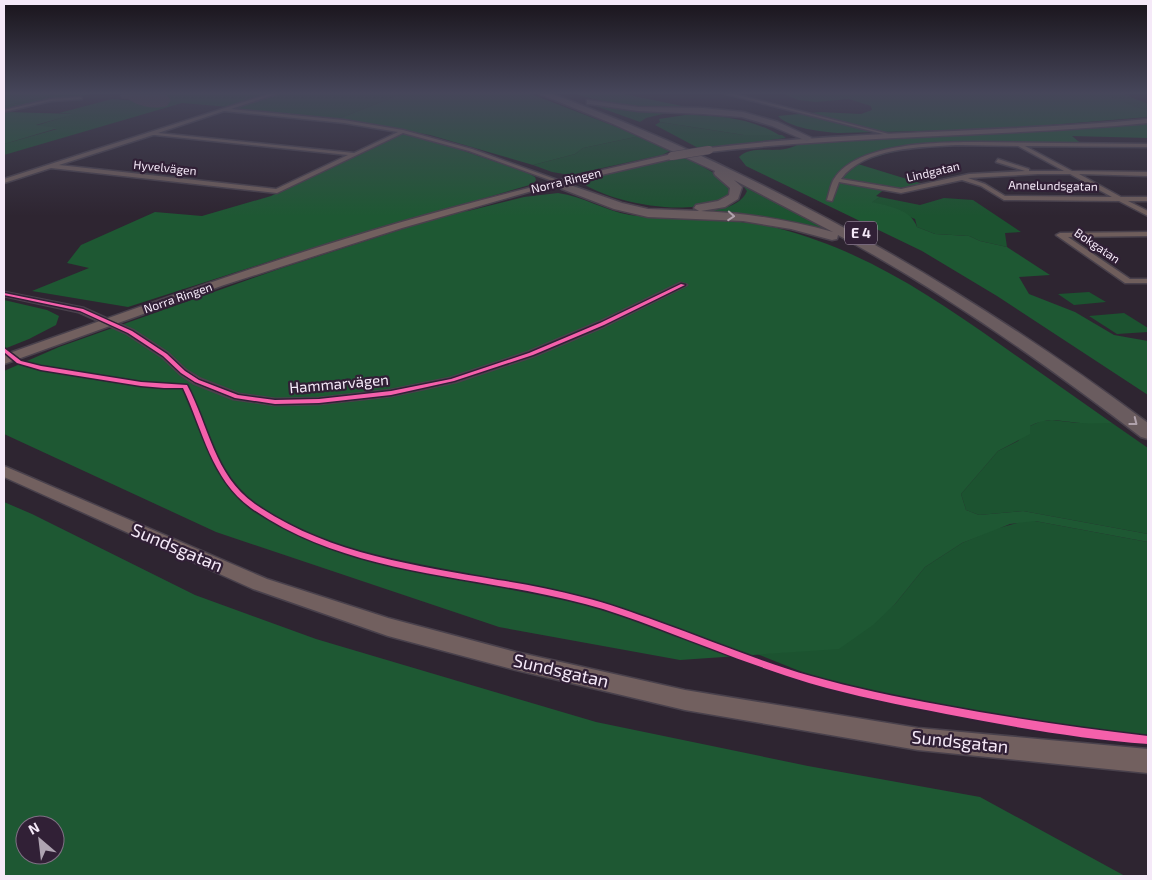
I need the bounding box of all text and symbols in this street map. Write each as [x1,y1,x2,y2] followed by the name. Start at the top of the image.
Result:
[133,157,197,177] street label: Hyvelvägen
[905,158,961,184] street label: Lindgatan
[529,165,602,195] street label: Norra Ringen
[1008,177,1098,193] street label: Annelundsgatan
[728,211,736,222] one-way arrow
[845,222,877,244] road number: E 4
[1072,225,1123,265] street label: Bokgatan
[142,279,214,315] street label: Norra Ringen
[288,370,389,396] street label: Hammarvägen
[1129,417,1138,426] one-way arrow
[128,518,226,576] street label: Sundsgatan
[511,648,611,692] street label: Sundsgatan
[911,725,1010,757] street label: Sundsgatan
[15,815,65,865] north arrow
[25,818,42,838] text: N

